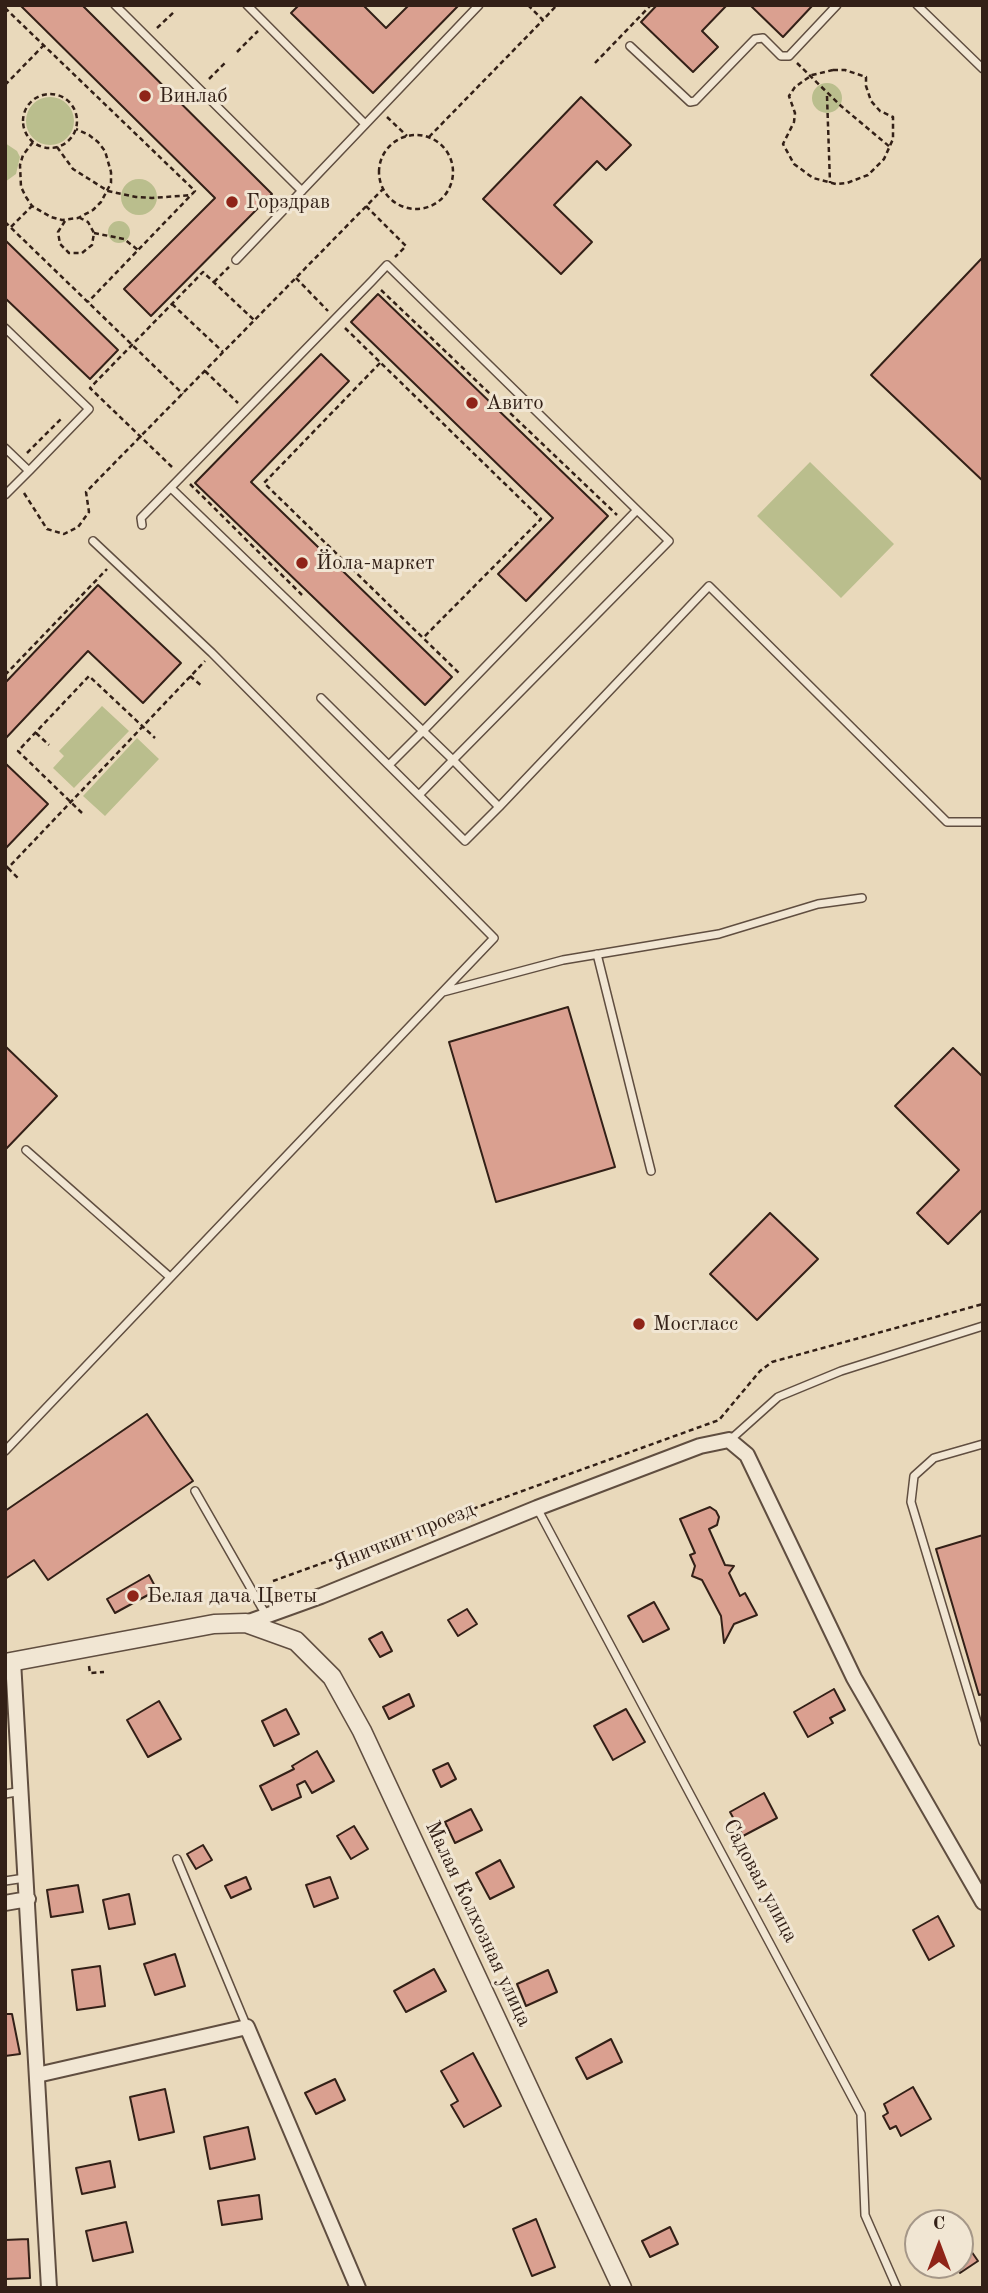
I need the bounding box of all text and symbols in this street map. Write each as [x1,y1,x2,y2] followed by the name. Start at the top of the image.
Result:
[159,83,228,109] place label: Винлаб
[137,88,153,104] marker: Винлаб
[246,189,330,215] place label: Горздрав
[224,194,240,210] marker: Горздрав
[486,390,544,416] place label: Авито
[464,395,480,411] marker: Авито
[316,550,435,576] place label: Йола-маркет
[294,555,310,571] marker: Йола-маркет
[653,1311,738,1337] place label: Мосгласс
[631,1316,647,1332] marker: Мосгласс
[330,1497,478,1577] street label: Яничкин проезд
[147,1583,317,1609] place label: Белая дача Цветы
[125,1588,141,1604] marker: Белая дача Цветы
[717,1815,803,1947] street label: Садовая улица
[419,1817,537,2031] street label: Малая Колхозная улица
[904,2209,974,2279] north arrow
[933,2215,945,2234] text: С

